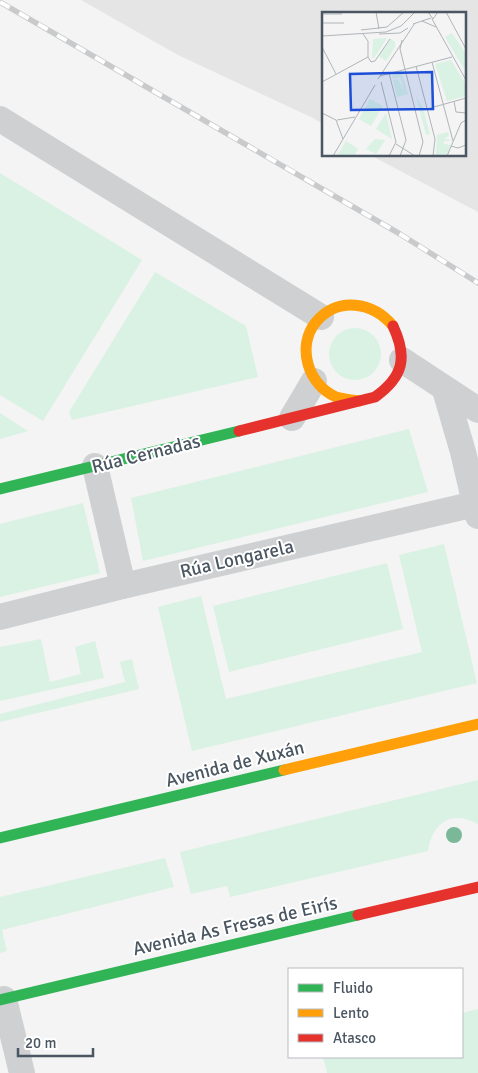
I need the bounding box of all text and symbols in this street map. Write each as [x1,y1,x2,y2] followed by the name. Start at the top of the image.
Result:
[322,12,466,156] inset map
[89,429,203,479] street label: Rúa Cernadas
[178,534,296,584] street label: Rúa Longarela
[163,735,307,793] street label: Avenida de Xuxán
[130,891,340,961] street label: Avenida As Fresas de Eirís
[288,968,463,1058] legend
[333,979,373,997] text: Fluido
[333,1004,369,1022] text: Lento
[18,1026,92,1058] scale bar
[333,1029,376,1047] text: Atasco
[25,1034,56,1052] text: 20 m

